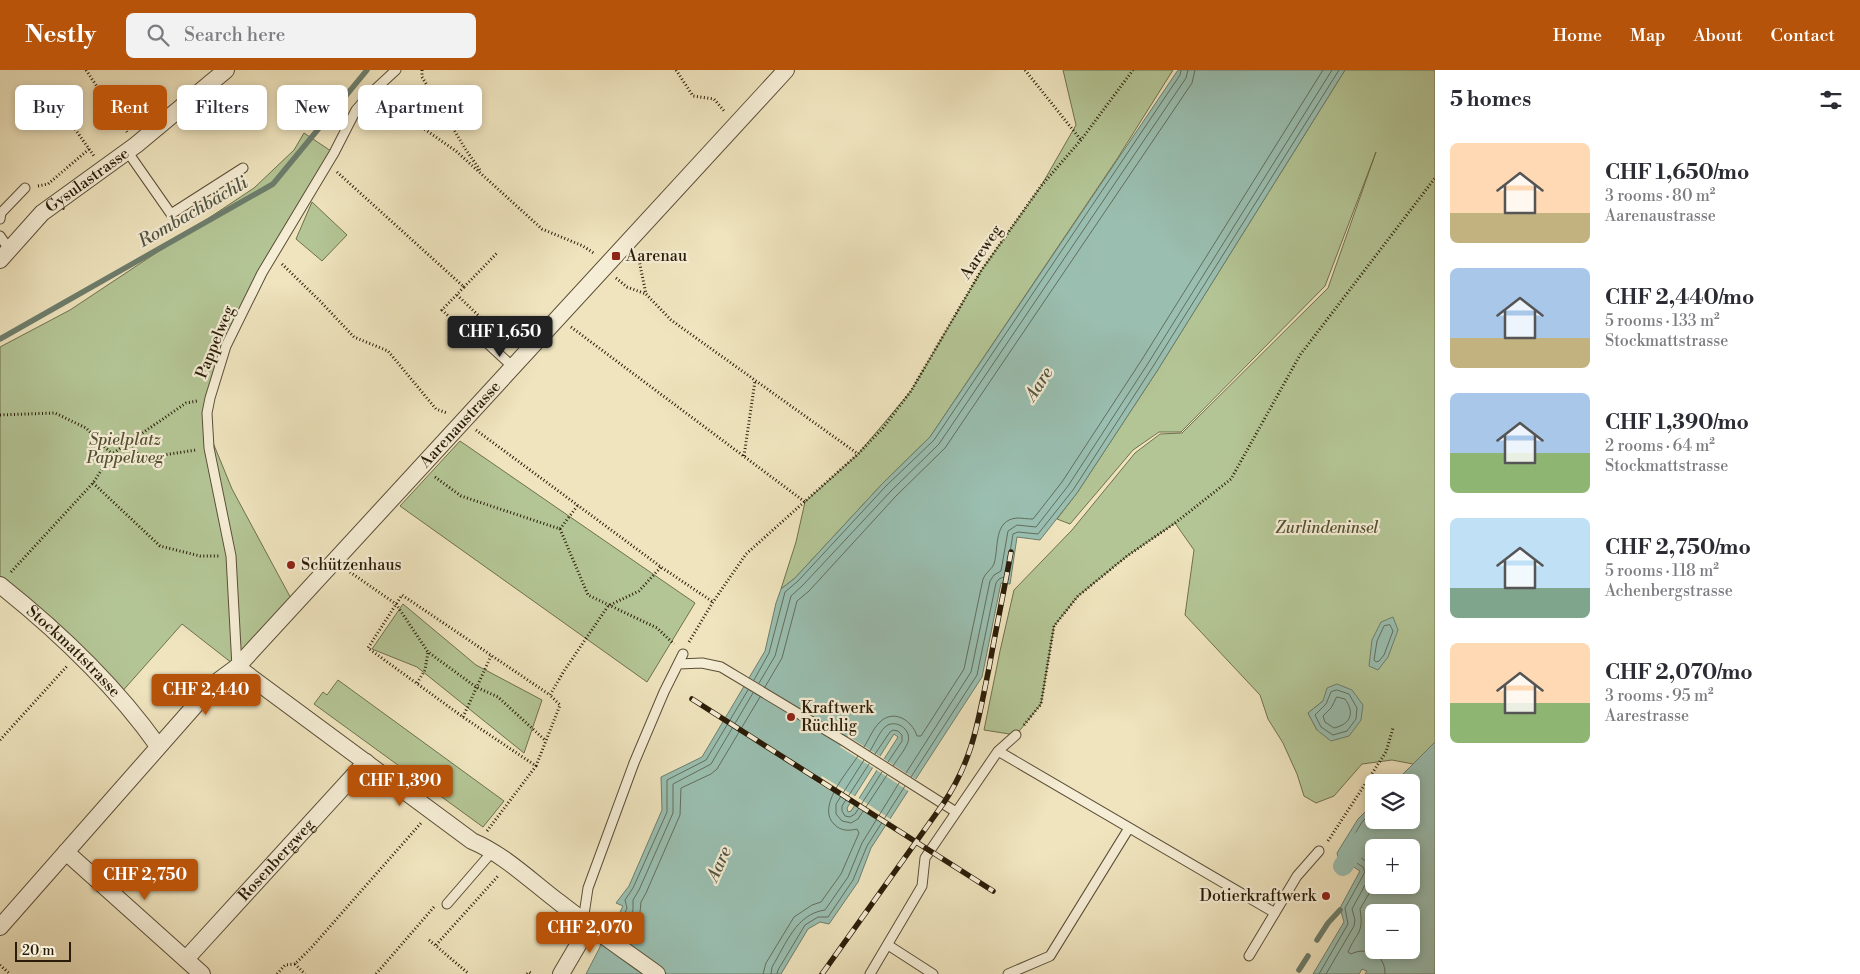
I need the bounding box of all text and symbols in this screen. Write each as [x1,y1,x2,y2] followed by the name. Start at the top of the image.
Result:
[126,13,476,58] search box
[25,20,96,50] text: Nestly
[144,21,172,49] icon: search
[184,23,285,47] text: Search here
[1553,24,1602,47] text: Home
[1630,24,1666,47] text: Map
[1694,24,1743,47] text: About
[1771,24,1835,47] text: Contact
[15,85,83,130] chip: Buy
[93,85,167,130] chip: Rent
[177,85,267,130] chip: Filters
[277,85,348,130] chip: New
[358,85,482,130] chip: Apartment
[1817,86,1845,114] icon: filters
[1450,87,1531,113] text: 5 homes
[42,143,133,217] street label: Gysulastrasse
[1605,160,1749,186] text: CHF 1,650/mo
[1490,163,1550,223] icon: home
[133,171,252,253] water label: Rombachbächli
[1605,186,1715,206] text: 3 rooms · 80 m²
[1605,206,1716,226] text: Aarenaustrasse
[955,220,1007,284] street label: Aareweg
[625,246,687,266] place label: Aarenau
[610,250,622,262] marker: Aarenau
[1605,285,1754,311] text: CHF 2,440/mo
[1490,288,1550,348] icon: home
[191,302,239,381] street label: Pappelweg
[1605,311,1720,331] text: 5 rooms · 133 m²
[443,316,557,358] pin: CHF 1,650
[459,322,541,342] text: CHF 1,650
[1605,331,1728,351] text: Stockmattstrasse
[1019,362,1059,407] water label: Aare
[415,377,505,473] street label: Aarenaustrasse
[1605,410,1749,436] text: CHF 1,390/mo
[1490,413,1550,473] icon: home
[86,430,164,468] park label: Spielplatz Pappelweg
[1605,436,1715,456] text: 2 rooms · 64 m²
[1605,456,1728,476] text: Stockmattstrasse
[1275,518,1379,538] park label: Zurlindeninsel
[1605,535,1751,561] text: CHF 2,750/mo
[1490,538,1550,598] icon: home
[301,555,402,575] place label: Schützenhaus
[285,559,297,571] marker: Schützenhaus
[1605,561,1719,581] text: 5 rooms · 118 m²
[1605,581,1733,601] text: Achenbergstrasse
[22,601,125,701] street label: Stockmattstrasse
[1605,660,1753,686] text: CHF 2,070/mo
[1490,663,1550,723] icon: home
[149,674,263,716] pin: CHF 2,440
[163,680,249,700] text: CHF 2,440
[1605,686,1714,706] text: 3 rooms · 95 m²
[801,698,875,736] place label: Kraftwerk Rüchlig
[1605,706,1689,726] text: Aarestrasse
[785,711,797,723] marker: Kraftwerk Rüchlig
[343,764,457,807] pin: CHF 1,390
[359,771,441,791] text: CHF 1,390
[1365,774,1420,959] map controls
[1365,774,1420,829] button: layers
[234,814,319,905] street label: Rosenbergweg
[1365,839,1420,894] button: +
[700,842,737,887] water label: Aare
[88,858,202,901] pin: CHF 2,750
[103,865,187,885] text: CHF 2,750
[1200,886,1318,906] place label: Dotierkraftwerk
[1320,890,1332,902] marker: Dotierkraftwerk
[1365,904,1420,959] button: −
[533,912,647,954] pin: CHF 2,070
[547,918,633,938] text: CHF 2,070
[15,939,71,962] scale bar
[22,942,54,960] text: 20 m

